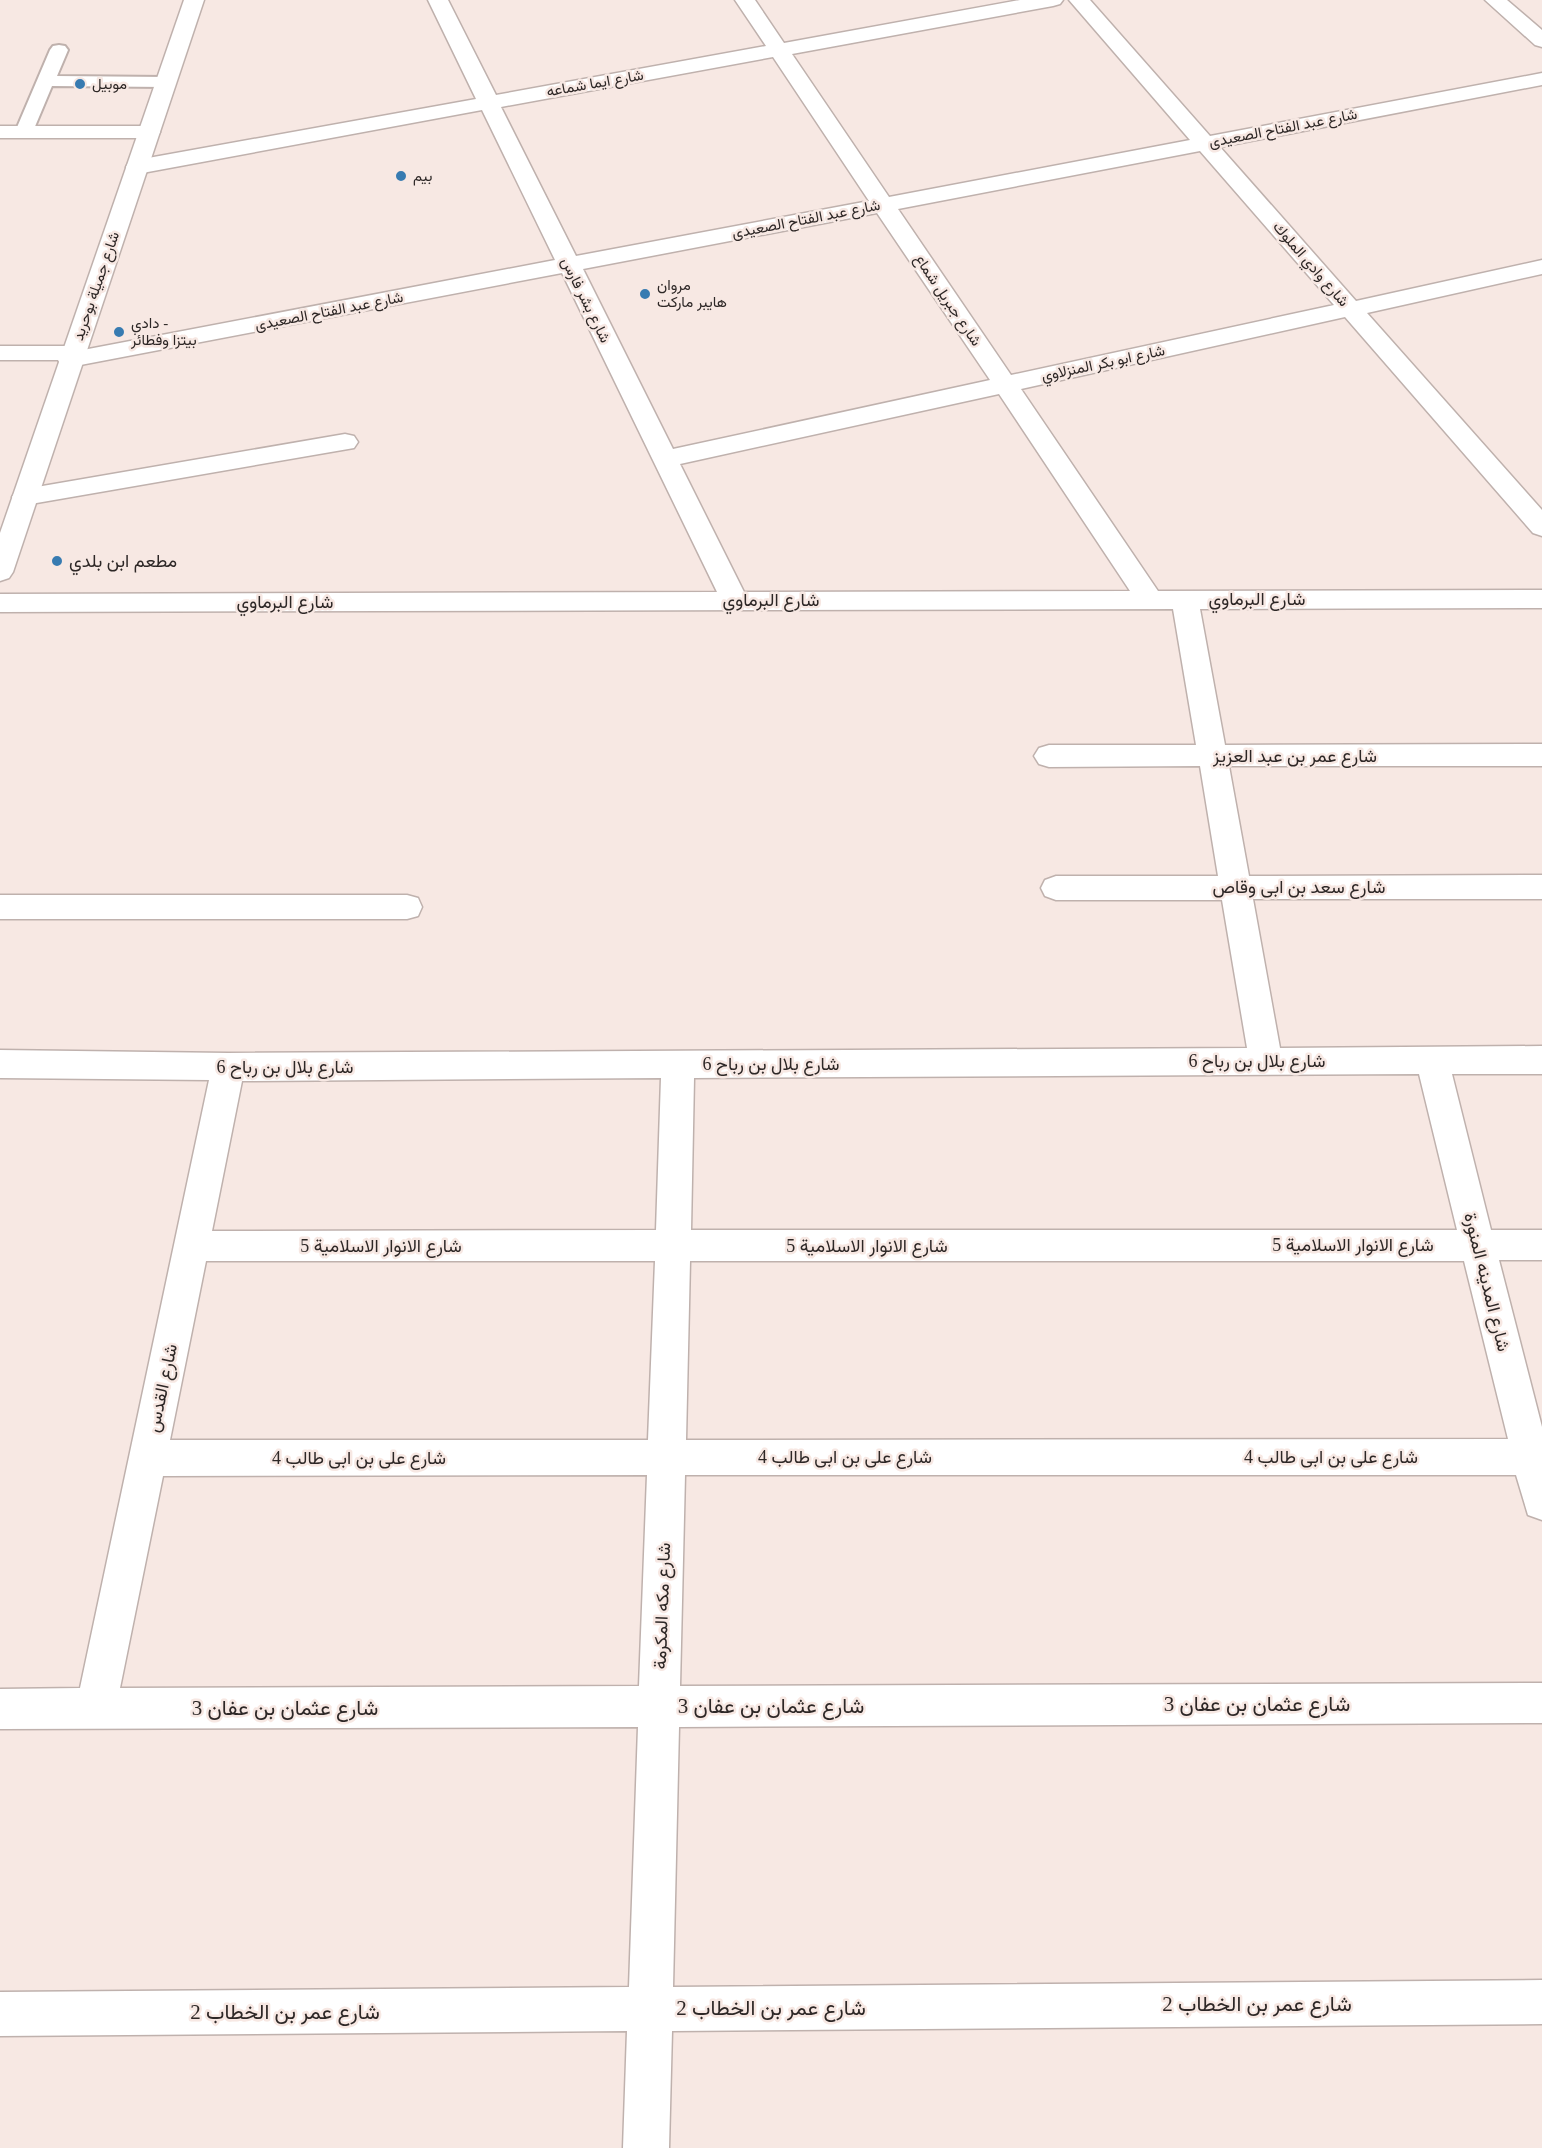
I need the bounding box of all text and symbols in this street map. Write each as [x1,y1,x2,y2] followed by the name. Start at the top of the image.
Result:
[545,67,645,102] street label: شارع ايما شماعه
[92,76,127,93] place label: موبيل
[73,77,87,91] marker: موبيل
[1208,106,1359,153] street label: شارع عبد الفتاح الصعيدى
[413,168,432,186] place label: بيم
[394,169,408,183] marker: بيم
[731,197,882,244] street label: شارع عبد الفتاح الصعيدى
[1266,219,1352,313] street label: شارع وادي الملوك
[70,229,125,343] street label: شارع جميلة بوحريد
[909,251,985,351] street label: شارع جبريل شماع
[556,255,614,347] street label: شارع بشر فارس
[657,277,727,311] place label: مروان هايبر ماركت
[638,287,652,301] marker: مروان هايبر ماركت
[254,289,405,336] street label: شارع عبد الفتاح الصعيدى
[130,315,197,349] place label: دادي - بيتزا وفطائر
[112,325,126,339] marker: دادي - بيتزا وفطائر
[1040,342,1167,389] street label: شارع ابو بكر المنزلاوي
[69,551,177,576] place label: مطعم ابن بلدي
[50,554,64,568] marker: مطعم ابن بلدي
[1209,589,1305,614] street label: شارع البرماوي
[723,590,819,615] street label: شارع البرماوي
[237,592,333,617] street label: شارع البرماوي
[1212,746,1377,768] street label: شارع عمر بن عبد العزيز
[1213,877,1385,899] street label: شارع سعد بن ابى وقاص
[1189,1051,1325,1073] street label: شارع بلال بن رباح 6
[703,1054,839,1076] street label: شارع بلال بن رباح 6
[217,1057,353,1079] street label: شارع بلال بن رباح 6
[1458,1211,1514,1354] street label: شارع المدينه المنورة
[1272,1235,1434,1257] street label: شارع الانوار الاسلامية 5
[300,1236,462,1258] street label: شارع الانوار الاسلامية 5
[786,1236,948,1258] street label: شارع الانوار الاسلامية 5
[143,1342,183,1434] street label: شارع القدس
[758,1447,932,1469] street label: شارع على بن ابى طالب 4
[1244,1447,1418,1469] street label: شارع على بن ابى طالب 4
[272,1448,446,1470] street label: شارع على بن ابى طالب 4
[650,1542,676,1670] street label: شارع مكه المكرمة
[1164,1692,1350,1718] street label: شارع عثمان بن عفان 3
[678,1694,864,1720] street label: شارع عثمان بن عفان 3
[192,1696,378,1722] street label: شارع عثمان بن عفان 3
[1162,1992,1352,2018] street label: شارع عمر بن الخطاب 2
[676,1996,866,2022] street label: شارع عمر بن الخطاب 2
[190,2000,380,2026] street label: شارع عمر بن الخطاب 2

